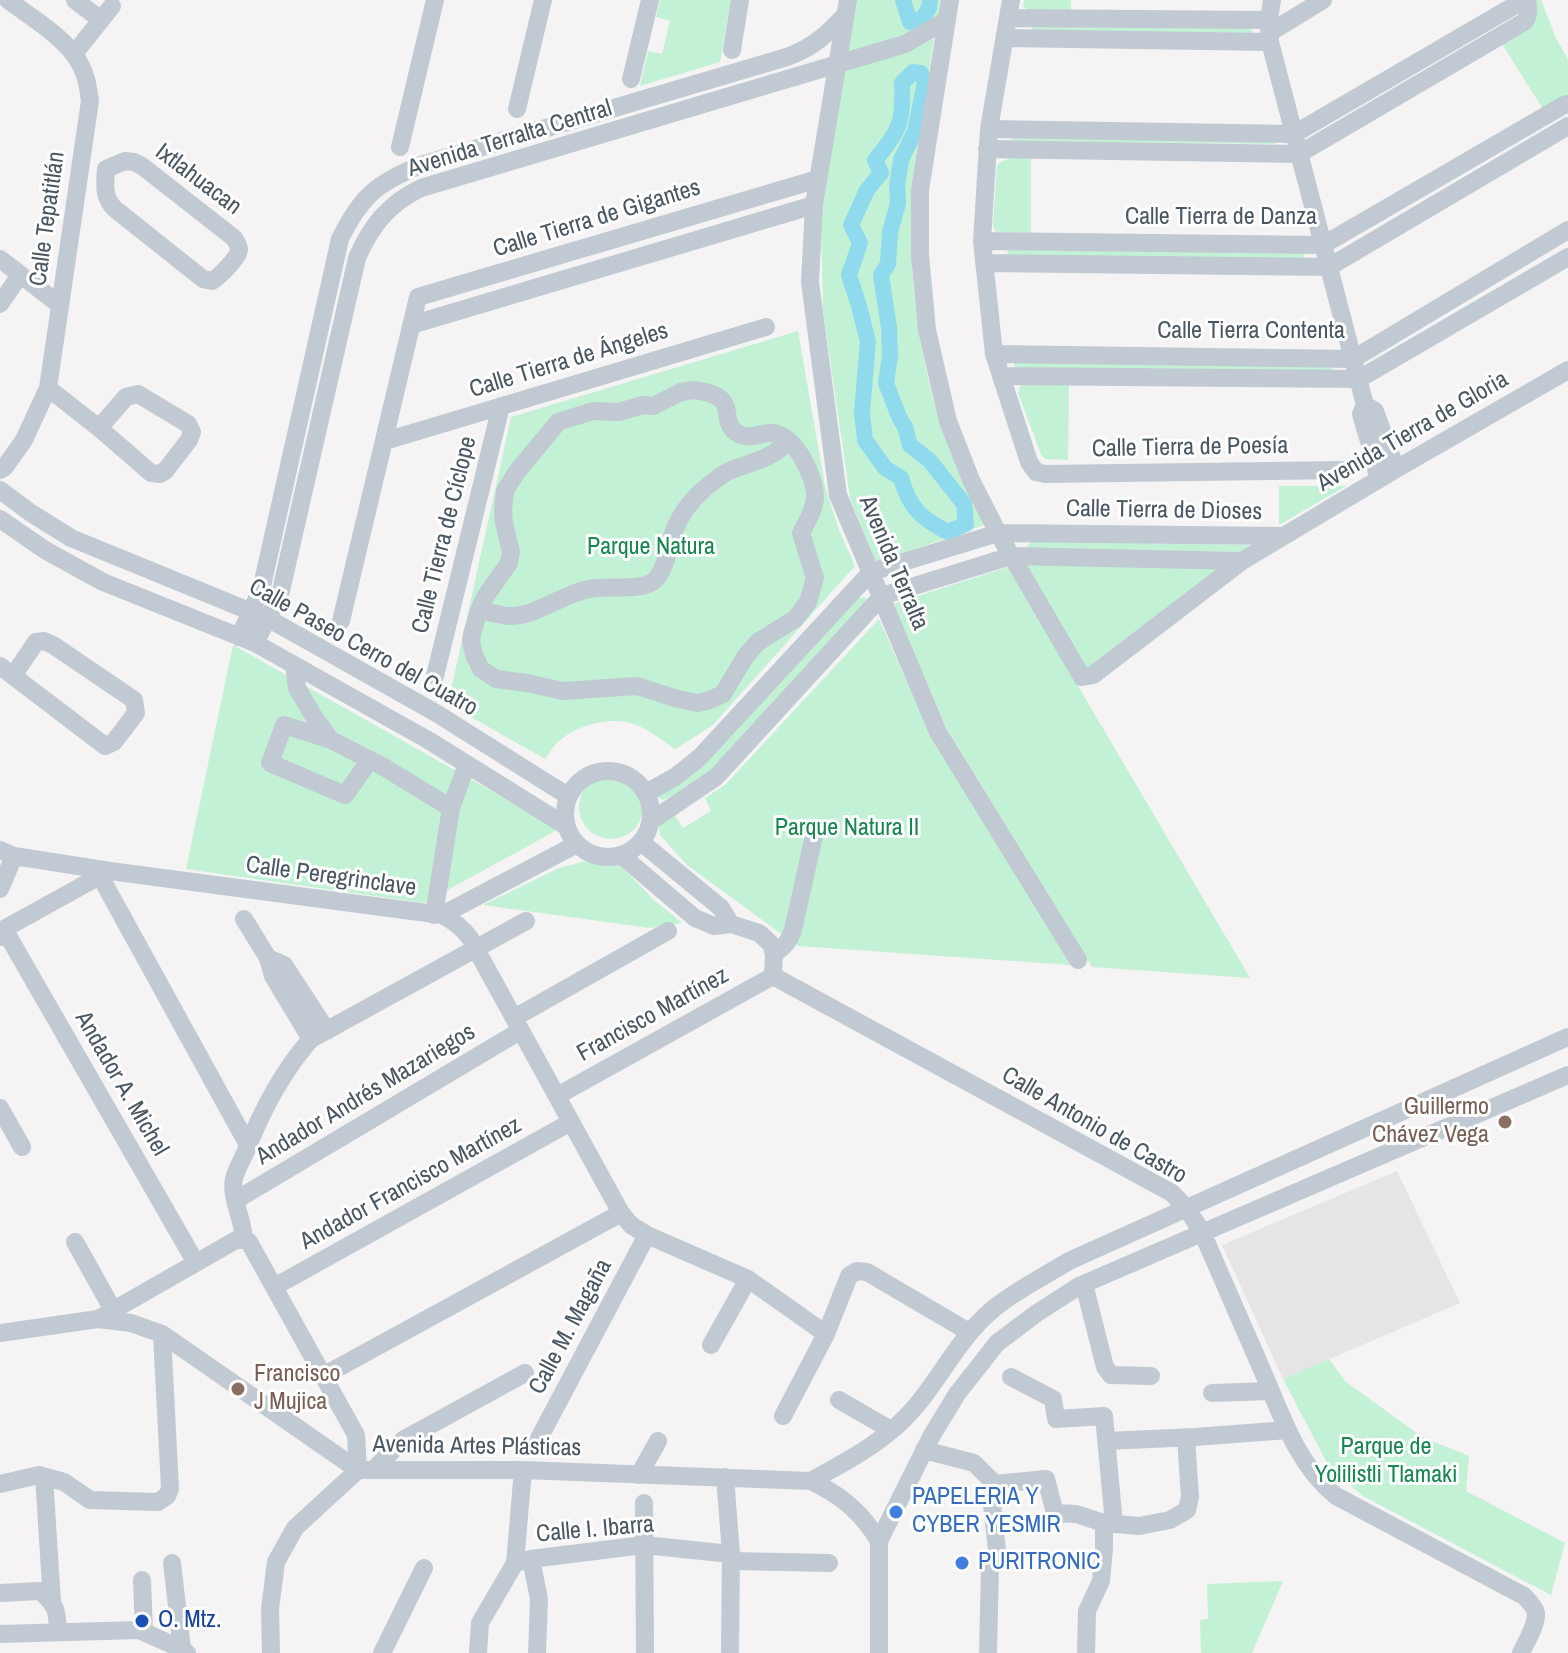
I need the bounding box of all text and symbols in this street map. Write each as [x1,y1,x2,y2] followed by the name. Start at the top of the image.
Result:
[404,94,616,184] street label: Avenida Terralta Central
[149,138,247,222] street label: Ixtlahuacan
[24,150,72,288] street label: Calle Tepatitlán
[490,174,704,264] street label: Calle Tierra de Gigantes
[1125,204,1317,232] street label: Calle Tierra de Danza
[466,317,672,405] street label: Calle Tierra de Ángeles
[1157,318,1345,346] street label: Calle Tierra Contenta
[1312,366,1514,498] street label: Avenida Tierra de Gloria
[1092,432,1288,464] street label: Calle Tierra de Poesía
[407,434,483,636] street label: Calle Tierra de Cíclope
[852,492,934,634] street label: Avenida Terralta
[1066,495,1262,527] street label: Calle Tierra de Dioses
[587,534,715,562] park label: Parque Natura
[244,573,482,723] street label: Calle Paseo Cerro del Cuatro
[775,815,919,843] park label: Parque Natura II
[244,851,418,903] street label: Calle Peregrinclave
[572,962,734,1068] street label: Francisco Martínez
[68,1007,174,1161] street label: Andador A. Michel
[251,1018,481,1172] street label: Andador Andrés Mazariegos
[996,1061,1192,1191] street label: Calle Antonio de Castro
[1372,1094,1489,1150] place label: Guillermo Chávez Vega
[295,1111,527,1257] street label: Andador Francisco Martínez
[1496,1113,1514,1131] marker: Guillermo Chávez Vega
[523,1255,619,1399] street label: Calle M. Magaña
[254,1361,340,1417] place label: Francisco J Mujica
[229,1380,247,1398] marker: Francisco J Mujica
[372,1431,582,1463] street label: Avenida Artes Plásticas
[1315,1434,1457,1490] park label: Parque de Yolilistli Tlamaki
[912,1484,1061,1540] place label: PAPELERIA Y CYBER YESMIR
[887,1503,905,1521] marker: PAPELERIA Y CYBER YESMIR
[535,1511,655,1549] street label: Calle I. Ibarra
[978,1549,1100,1577] place label: PURITRONIC
[953,1554,971,1572] marker: PURITRONIC
[158,1607,221,1635] place label: O. Mtz.
[133,1612,151,1630] marker: O. Mtz.

